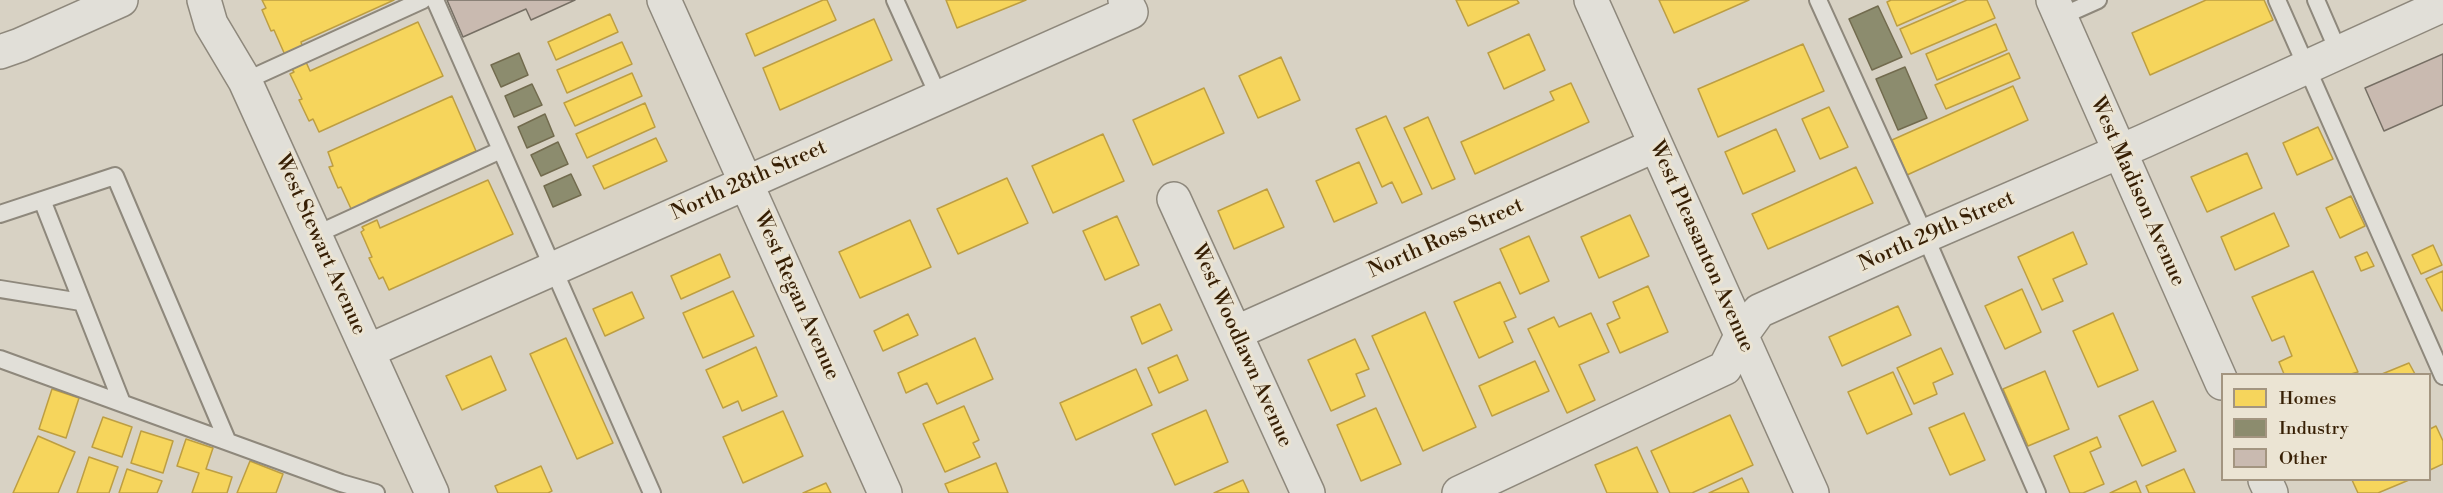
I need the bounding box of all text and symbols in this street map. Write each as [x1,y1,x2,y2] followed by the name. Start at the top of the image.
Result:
[2084,93,2190,291] street label: West Madison Avenue
[667,135,831,227] street label: North 28th Street
[1643,137,1759,357] street label: West Pleasanton Avenue
[269,151,371,339] street label: West Stewart Avenue
[1855,186,2019,278] street label: North 29th Street
[1364,193,1528,285] street label: North Ross Street
[747,208,845,384] street label: West Regan Avenue
[1185,240,1297,452] street label: West Woodlawn Avenue
[2221,373,2431,481] legend
[2279,387,2336,410] text: Homes
[2279,417,2349,440] text: Industry
[2279,447,2327,470] text: Other

